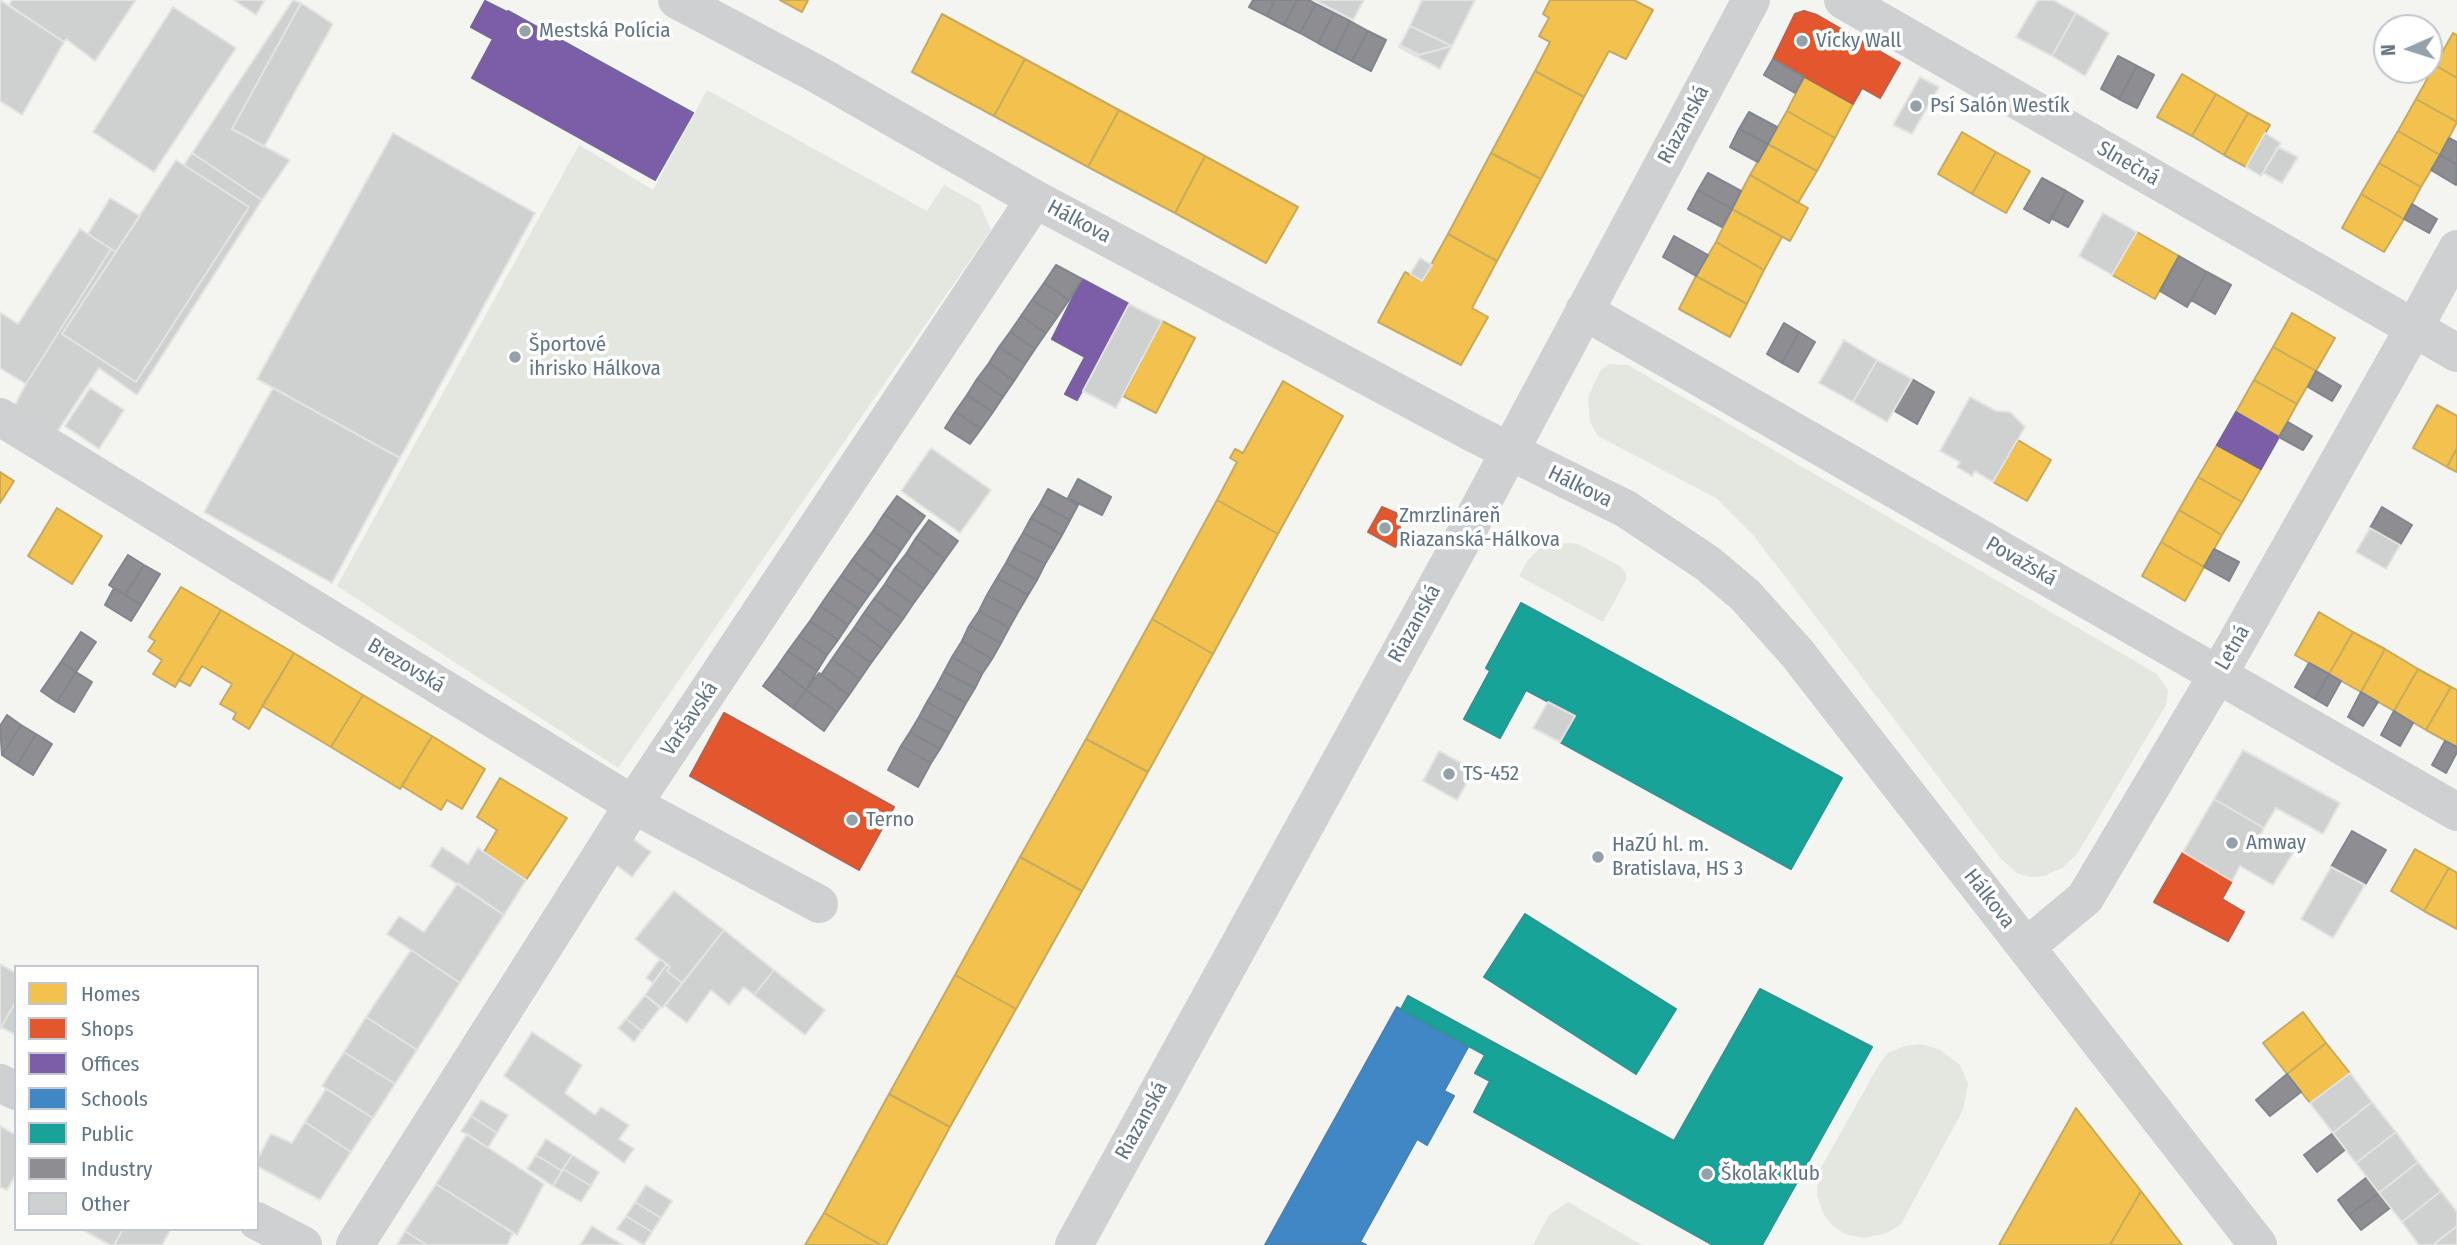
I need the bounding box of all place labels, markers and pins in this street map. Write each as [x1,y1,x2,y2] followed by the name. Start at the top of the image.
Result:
[539,18,671,44] place label: Mestská Polícia
[517,23,533,39] marker: Mestská Polícia
[1816,28,1901,54] place label: Vicky Wall
[1794,33,1810,49] marker: Vicky Wall
[1930,93,2070,119] place label: Psí Salón Westík
[1908,98,1924,114] marker: Psí Salón Westík
[529,332,661,382] place label: Športové ihrisko Hálkova
[507,349,523,365] marker: Športové ihrisko Hálkova
[1399,503,1560,553] place label: Zmrzlináreň Riazanská-Hálkova
[1377,520,1393,536] marker: Zmrzlináreň Riazanská-Hálkova
[1463,761,1519,787] place label: TS-452
[1441,766,1457,782] marker: TS-452
[866,807,914,833] place label: Terno
[844,812,860,828] marker: Terno
[2246,830,2306,856] place label: Amway
[1612,832,1743,882] place label: HaZÚ hl. m. Bratislava, HS 3
[2224,835,2240,851] marker: Amway
[1590,849,1606,865] marker: HaZÚ hl. m. Bratislava, HS 3
[1721,1161,1820,1187] place label: Školak klub
[1699,1166,1715,1182] marker: Školak klub

